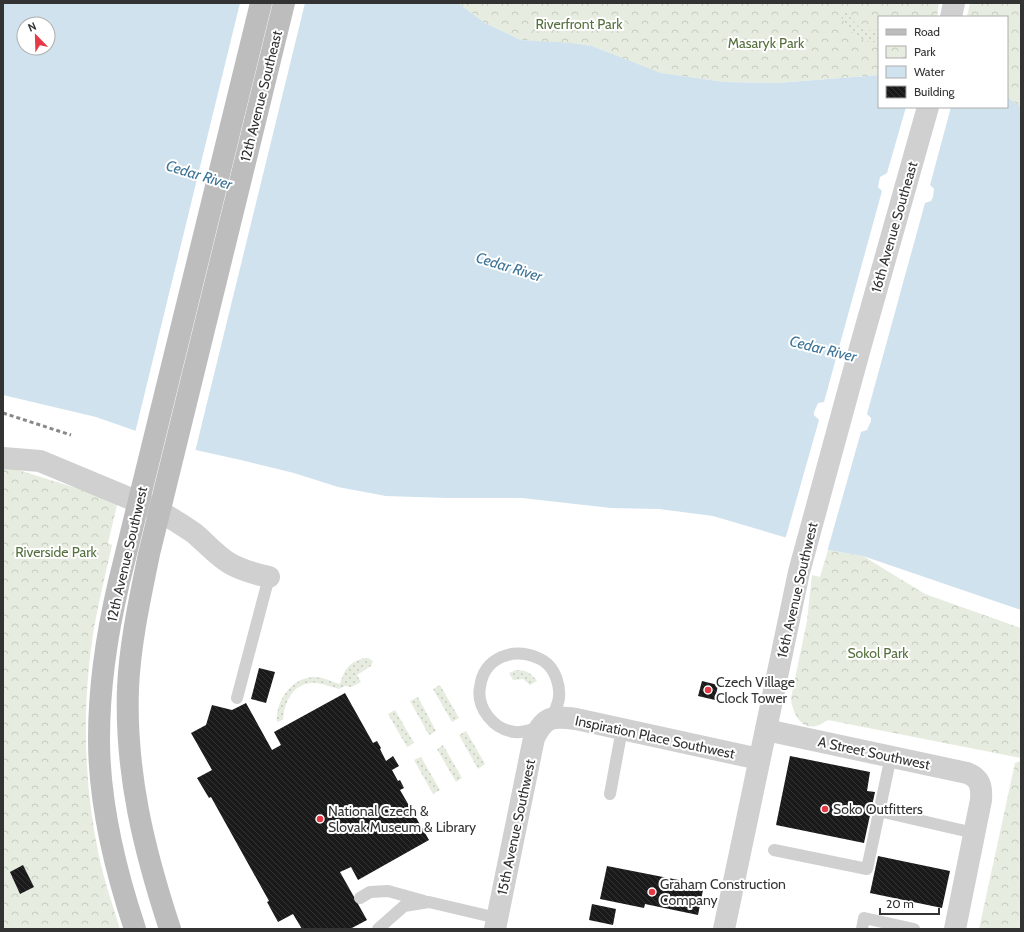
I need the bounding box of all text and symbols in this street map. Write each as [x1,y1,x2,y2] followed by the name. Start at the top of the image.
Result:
[535,15,623,33] park label: Riverfront Park
[16,16,56,56] north arrow
[878,16,1008,108] legend
[26,19,38,35] text: N
[914,24,940,39] text: Road
[236,28,286,164] street label: 12th Avenue Southeast
[728,34,805,52] park label: Masaryk Park
[914,44,936,59] text: Park
[914,64,945,79] text: Water
[914,84,956,99] text: Building
[164,156,236,194] water label: Cedar River
[867,159,921,295] street label: 16th Avenue Southeast
[474,248,546,286] water label: Cedar River
[788,332,860,366] water label: Cedar River
[103,484,151,623] street label: 12th Avenue Southwest
[773,520,821,660] street label: 16th Avenue Southwest
[15,543,98,561] park label: Riverside Park
[847,644,909,662] park label: Sokol Park
[716,673,795,707] place label: Czech Village Clock Tower
[703,685,713,695] marker: Czech Village Clock Tower
[574,711,737,763] street label: Inspiration Place Southwest
[816,732,932,774] street label: A Street Southwest
[493,757,539,897] street label: 15th Avenue Southwest
[833,800,923,818] place label: Soko Outfitters
[328,802,476,836] place label: National Czech & Slovak Museum & Library
[820,804,830,814] marker: Soko Outfitters
[315,814,325,824] marker: National Czech & Slovak Museum & Library
[660,875,786,909] place label: Graham Construction Company
[647,887,657,897] marker: Graham Construction Company
[880,890,939,916] scale bar
[886,896,914,911] text: 20 m

